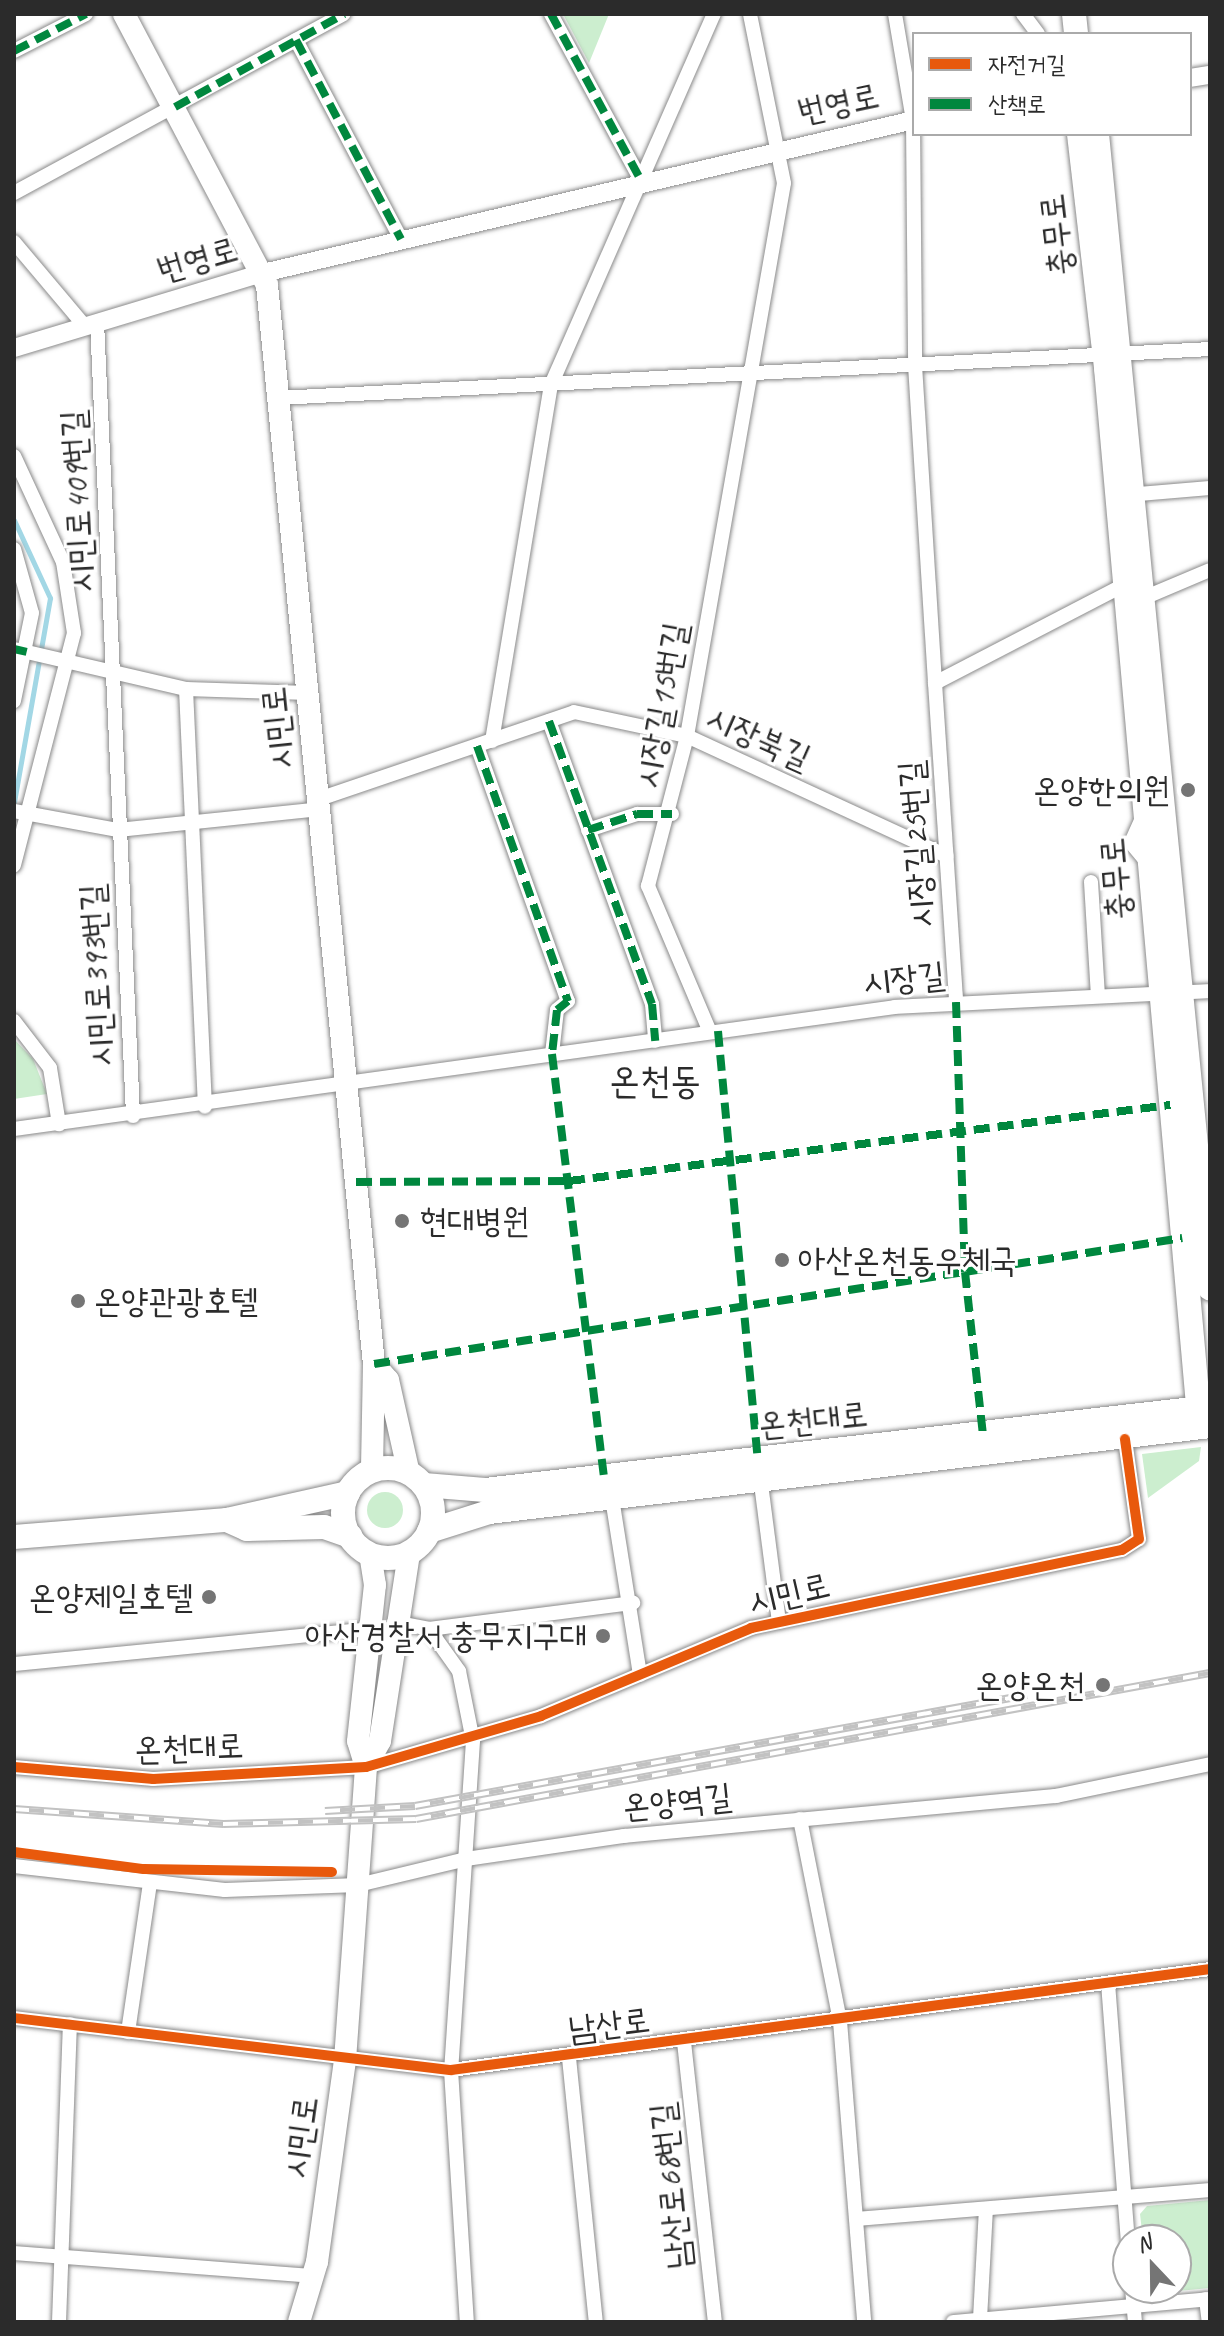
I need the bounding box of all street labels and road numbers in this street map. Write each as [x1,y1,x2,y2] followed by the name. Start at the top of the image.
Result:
[794,75,882,131] street label: 번영로
[1031,192,1081,278] street label: 충무로
[152,228,242,290] street label: 번영로
[52,409,102,593] street label: 시민로409번길
[626,619,696,791] street label: 시장길15번길
[252,685,302,771] street label: 시민로
[701,696,817,778] street label: 시장북길
[890,759,942,929] street label: 시장길25번길
[1091,836,1139,922] street label: 충무로
[71,883,121,1067] street label: 시민로393번길
[861,953,947,1003] street label: 시장길
[756,1393,870,1445] street label: 온천대로
[744,1564,834,1622] street label: 시민로
[134,1725,244,1769] street label: 온천대로
[620,1775,734,1827] street label: 온양역길
[566,1999,652,2049] street label: 남산로
[274,2094,326,2180] street label: 시민로
[641,2101,699,2271] street label: 남산로68번길

